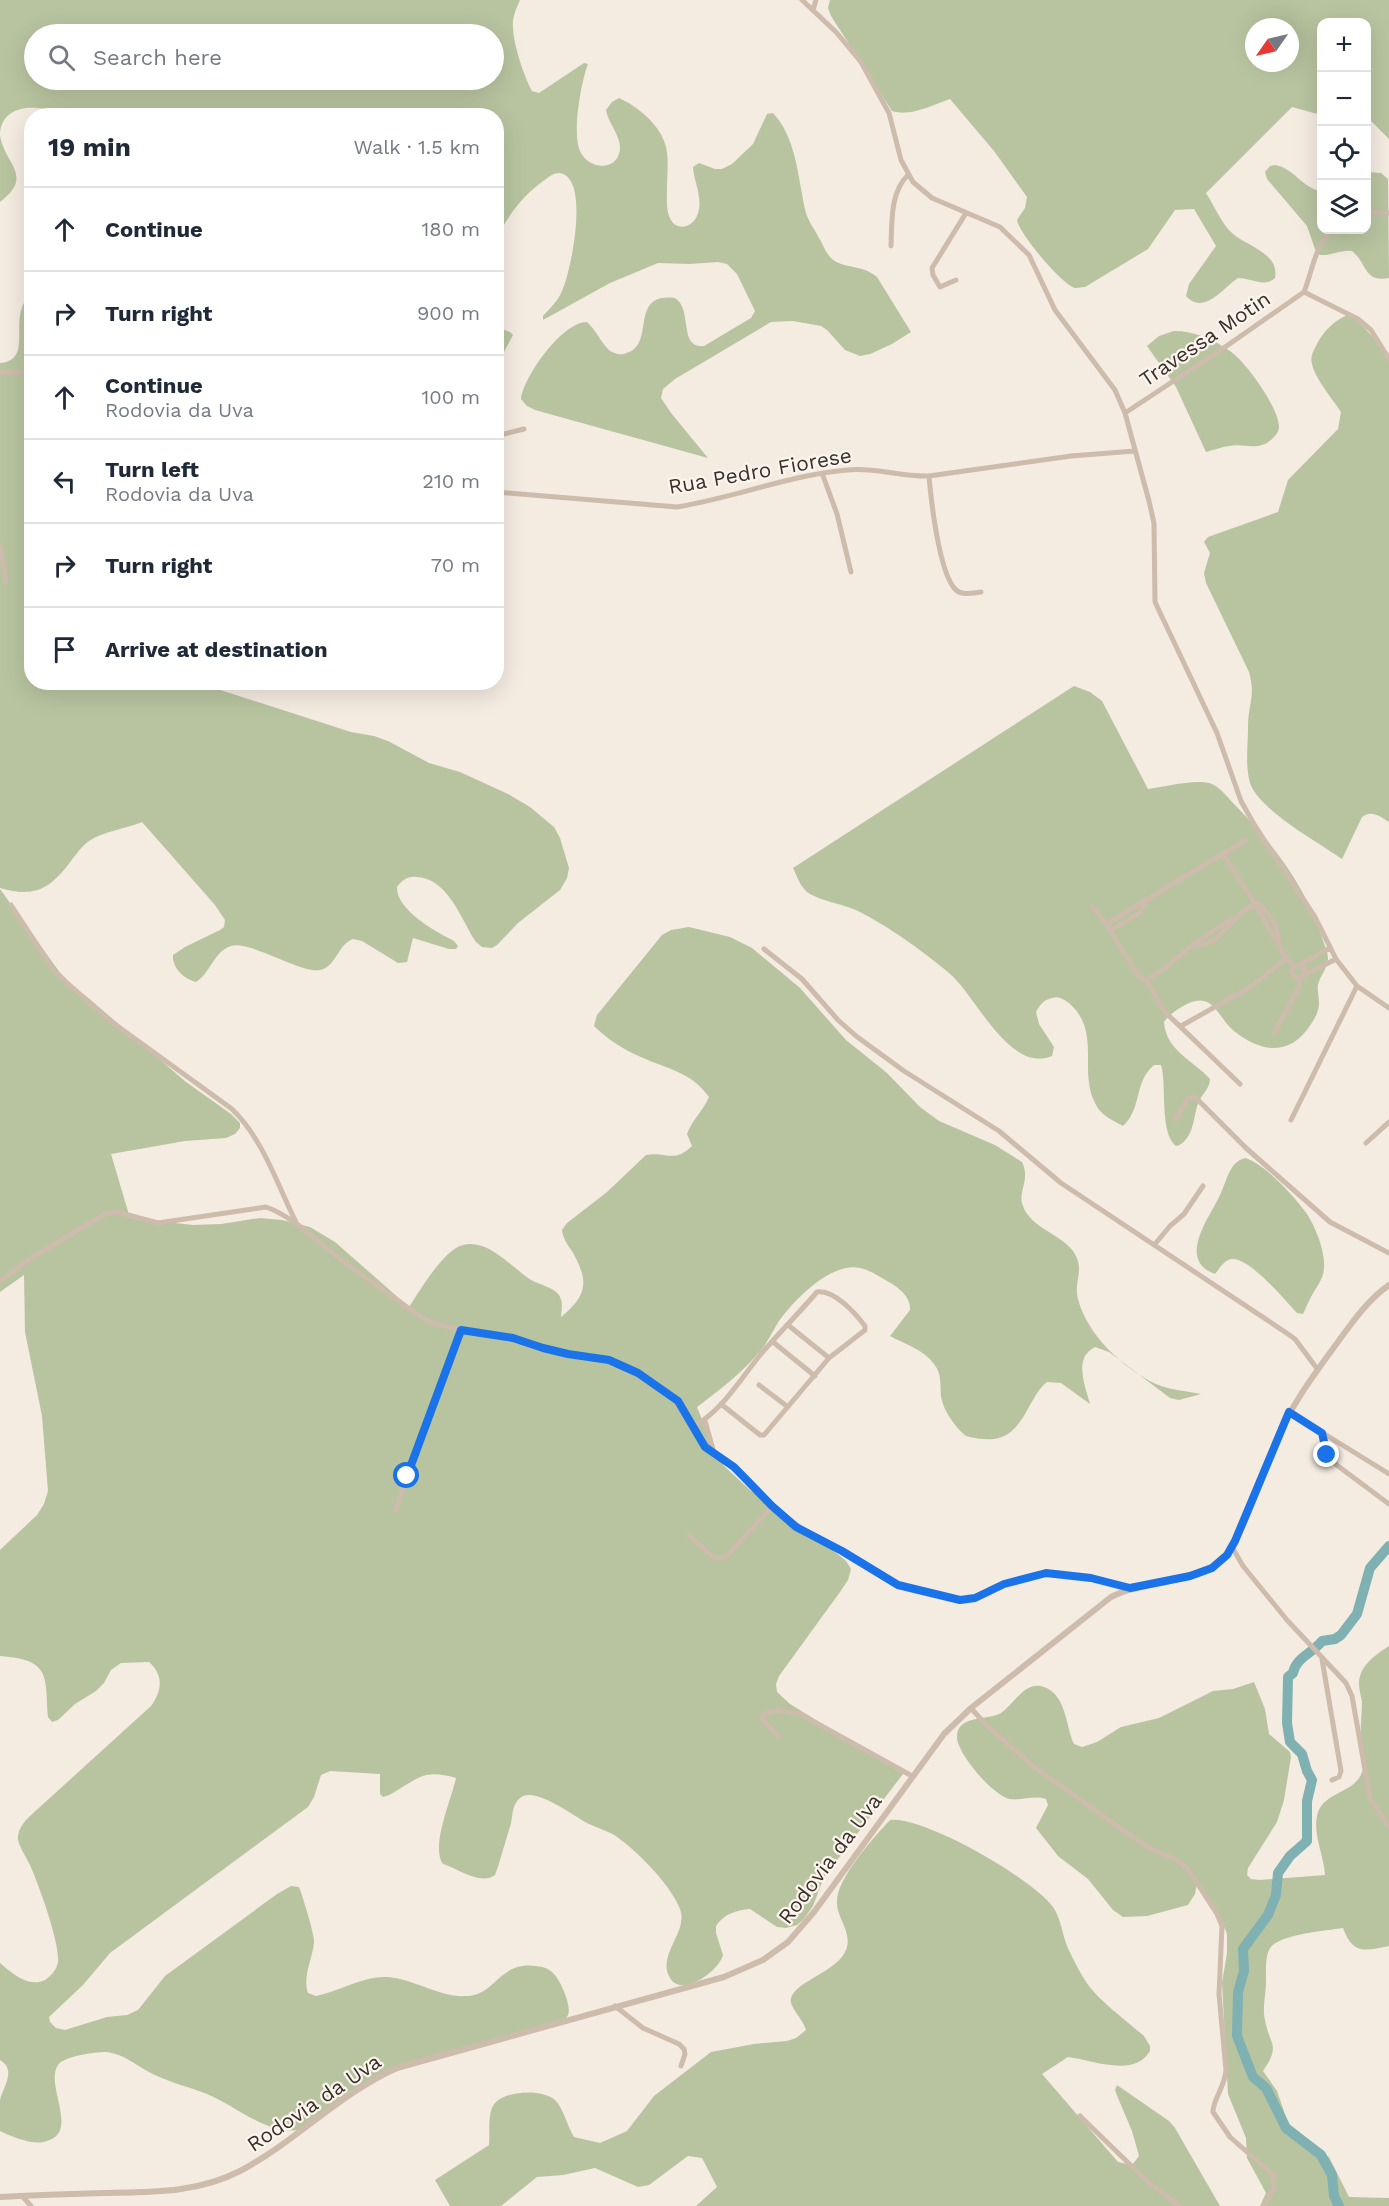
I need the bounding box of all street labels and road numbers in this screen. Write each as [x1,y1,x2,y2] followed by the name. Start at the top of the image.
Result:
[1135,286,1275,392] street label: Travessa Motin
[666,442,854,499] street label: Rua Pedro Fiorese
[773,1789,887,1929] street label: Rodovia da Uva
[242,2048,386,2157] street label: Rodovia da Uva

